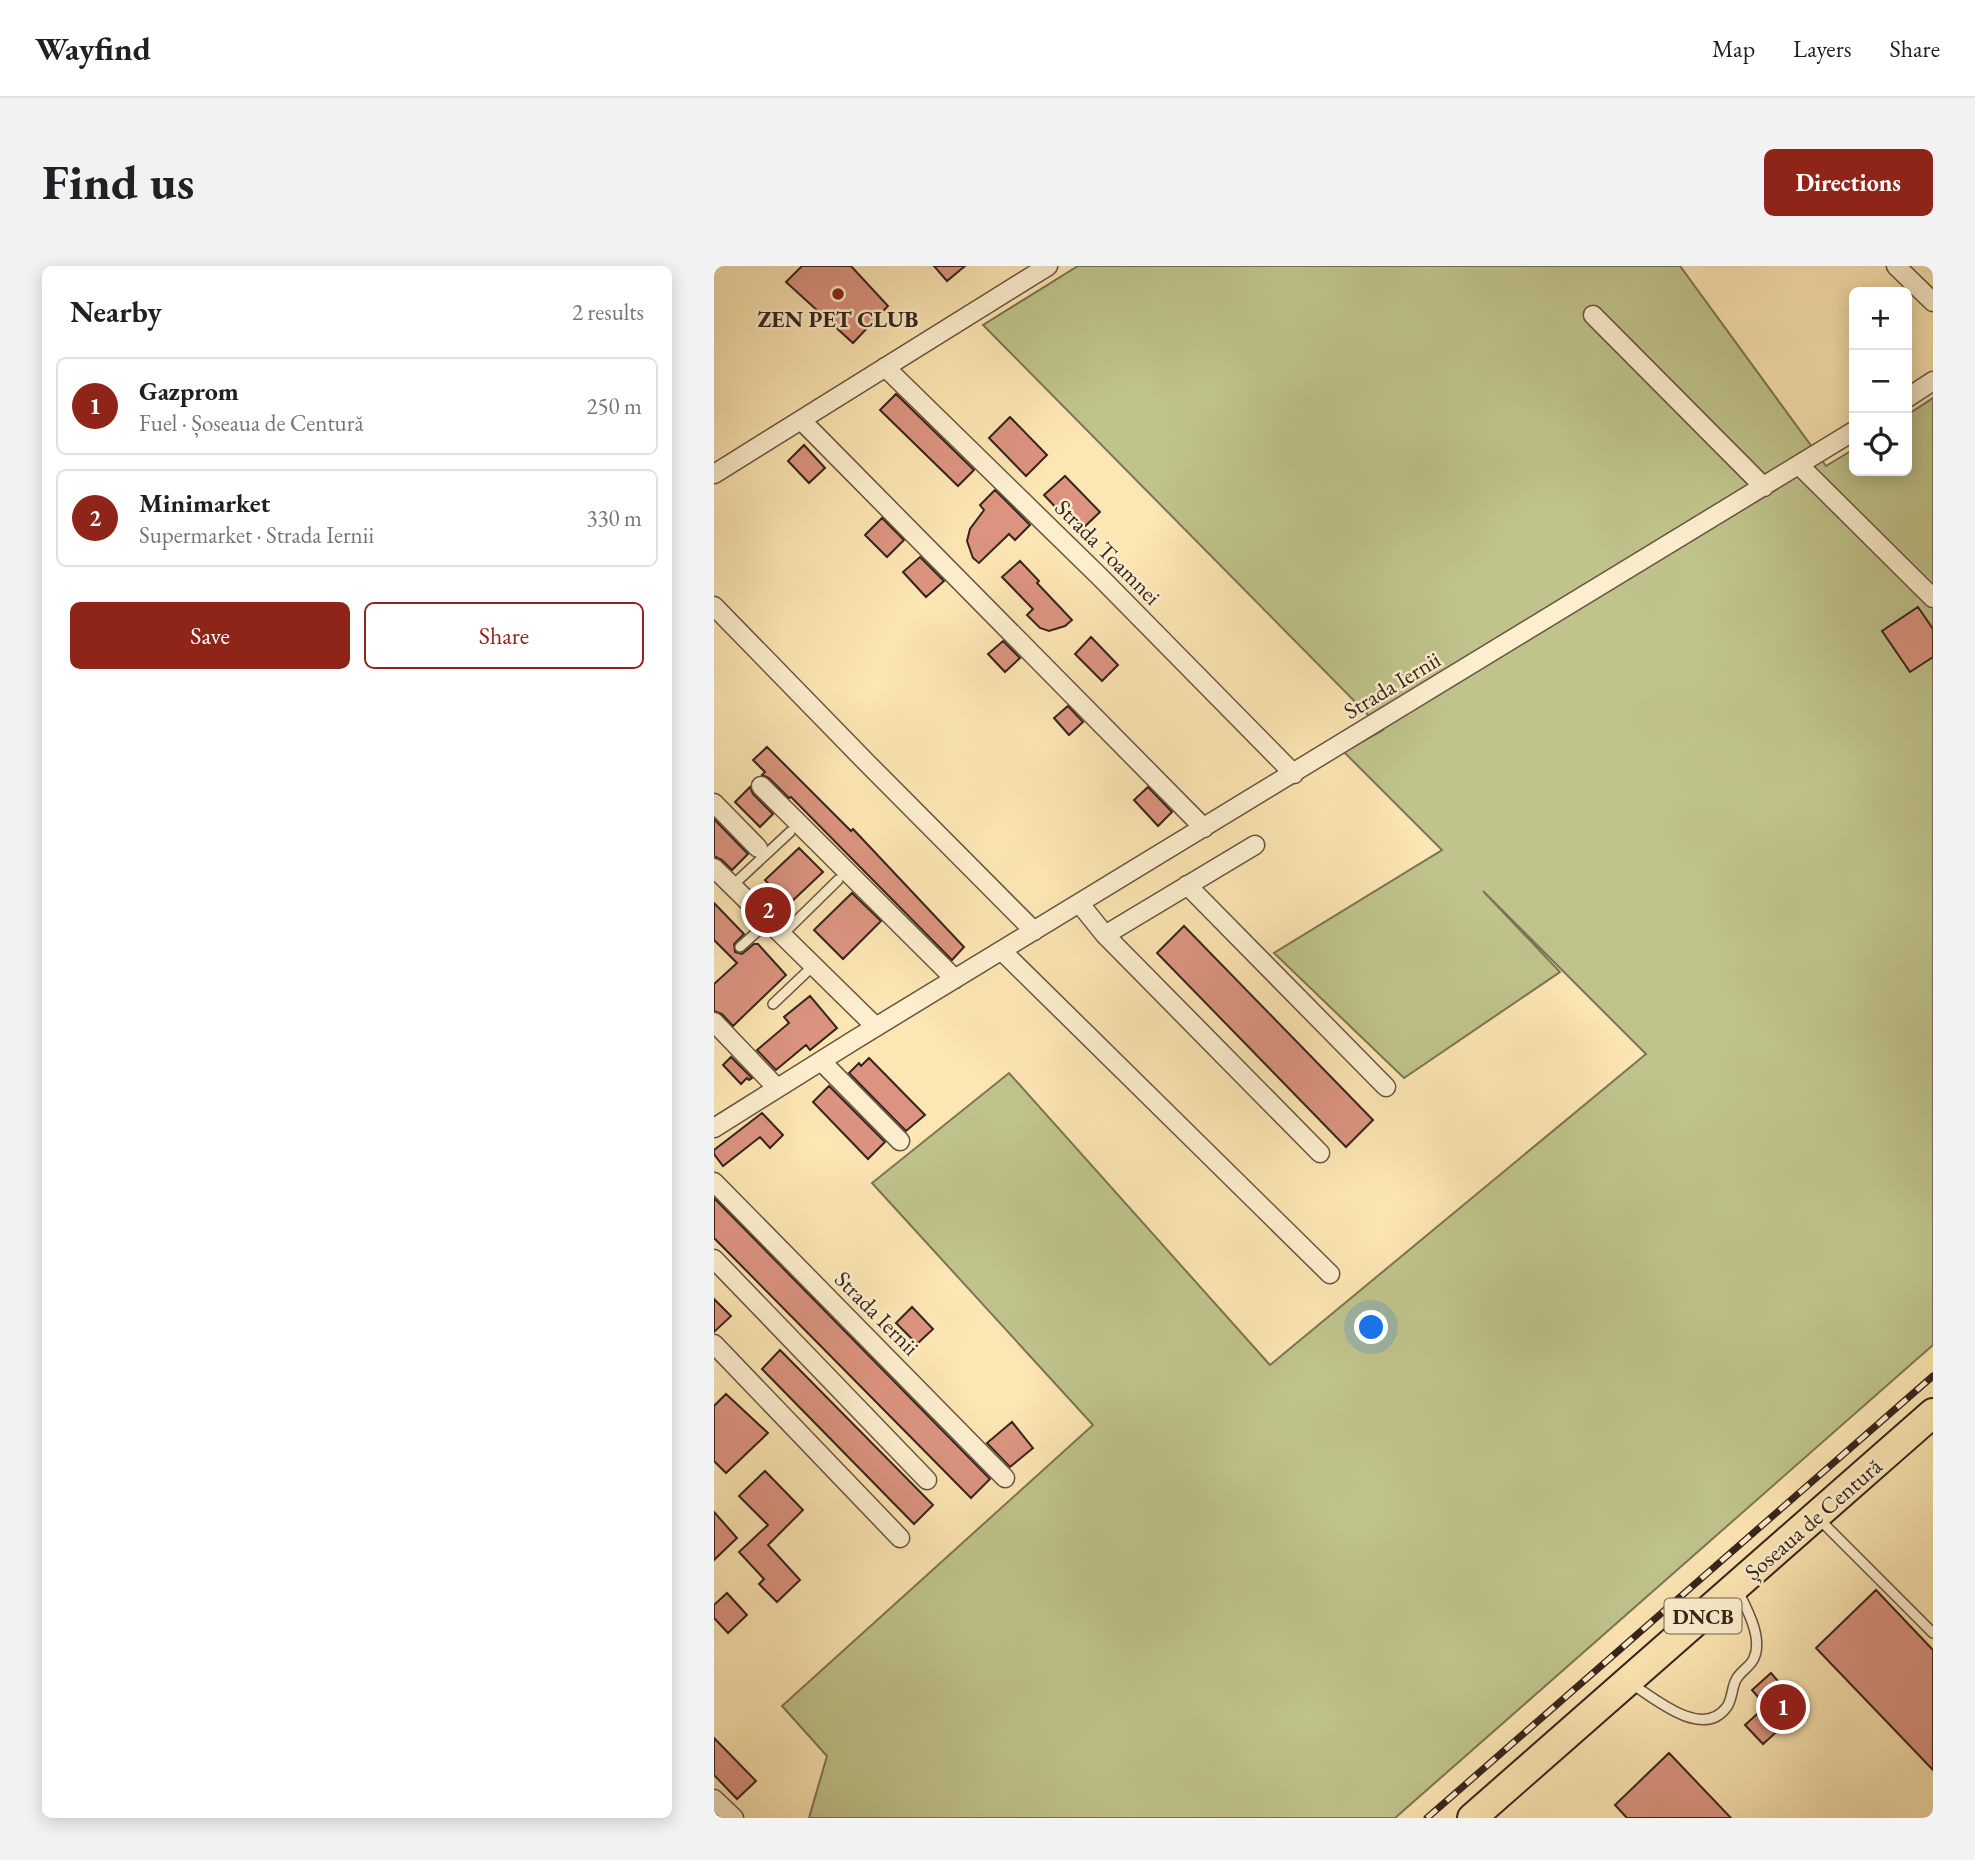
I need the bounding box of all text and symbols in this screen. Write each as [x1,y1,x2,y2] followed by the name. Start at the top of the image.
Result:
[35,27,151,70] text: Wayfind
[1712,33,1755,64] text: Map
[1793,33,1852,64] text: Layers
[1890,33,1940,64] text: Share
[1764,149,1933,216] button: Directions
[42,150,194,214] text: Find us
[830,286,846,302] marker: ZEN PET CLUB
[1849,287,1912,476] map controls
[1849,287,1912,350] button: +
[70,292,162,331] text: Nearby
[572,297,644,327] text: 2 results
[758,304,918,334] place label: ZEN PET CLUB
[1849,350,1912,413] button: −
[139,374,239,408] text: Gazprom
[89,391,101,421] text: 1
[586,391,642,421] text: 250 m
[139,408,364,438] text: Fuel · Șoseaua de Centură
[1849,413,1912,476] button: locate
[139,486,270,520] text: Minimarket
[1049,493,1168,612] street label: Strada Toamnei
[89,503,101,533] text: 2
[586,503,642,533] text: 330 m
[139,520,374,550] text: Supermarket · Strada Iernii
[70,602,350,669] button: Save
[364,602,644,669] button: Share
[1338,644,1446,726] street label: Strada Iernii
[745,884,791,936] pin: 2
[828,1264,926,1362] street label: Strada Iernii
[1354,1310,1388,1344] your location
[1738,1451,1889,1587] street label: Șoseaua de Centură
[1664,1598,1742,1634] road number: DNCB
[1760,1681,1806,1733] pin: 1

